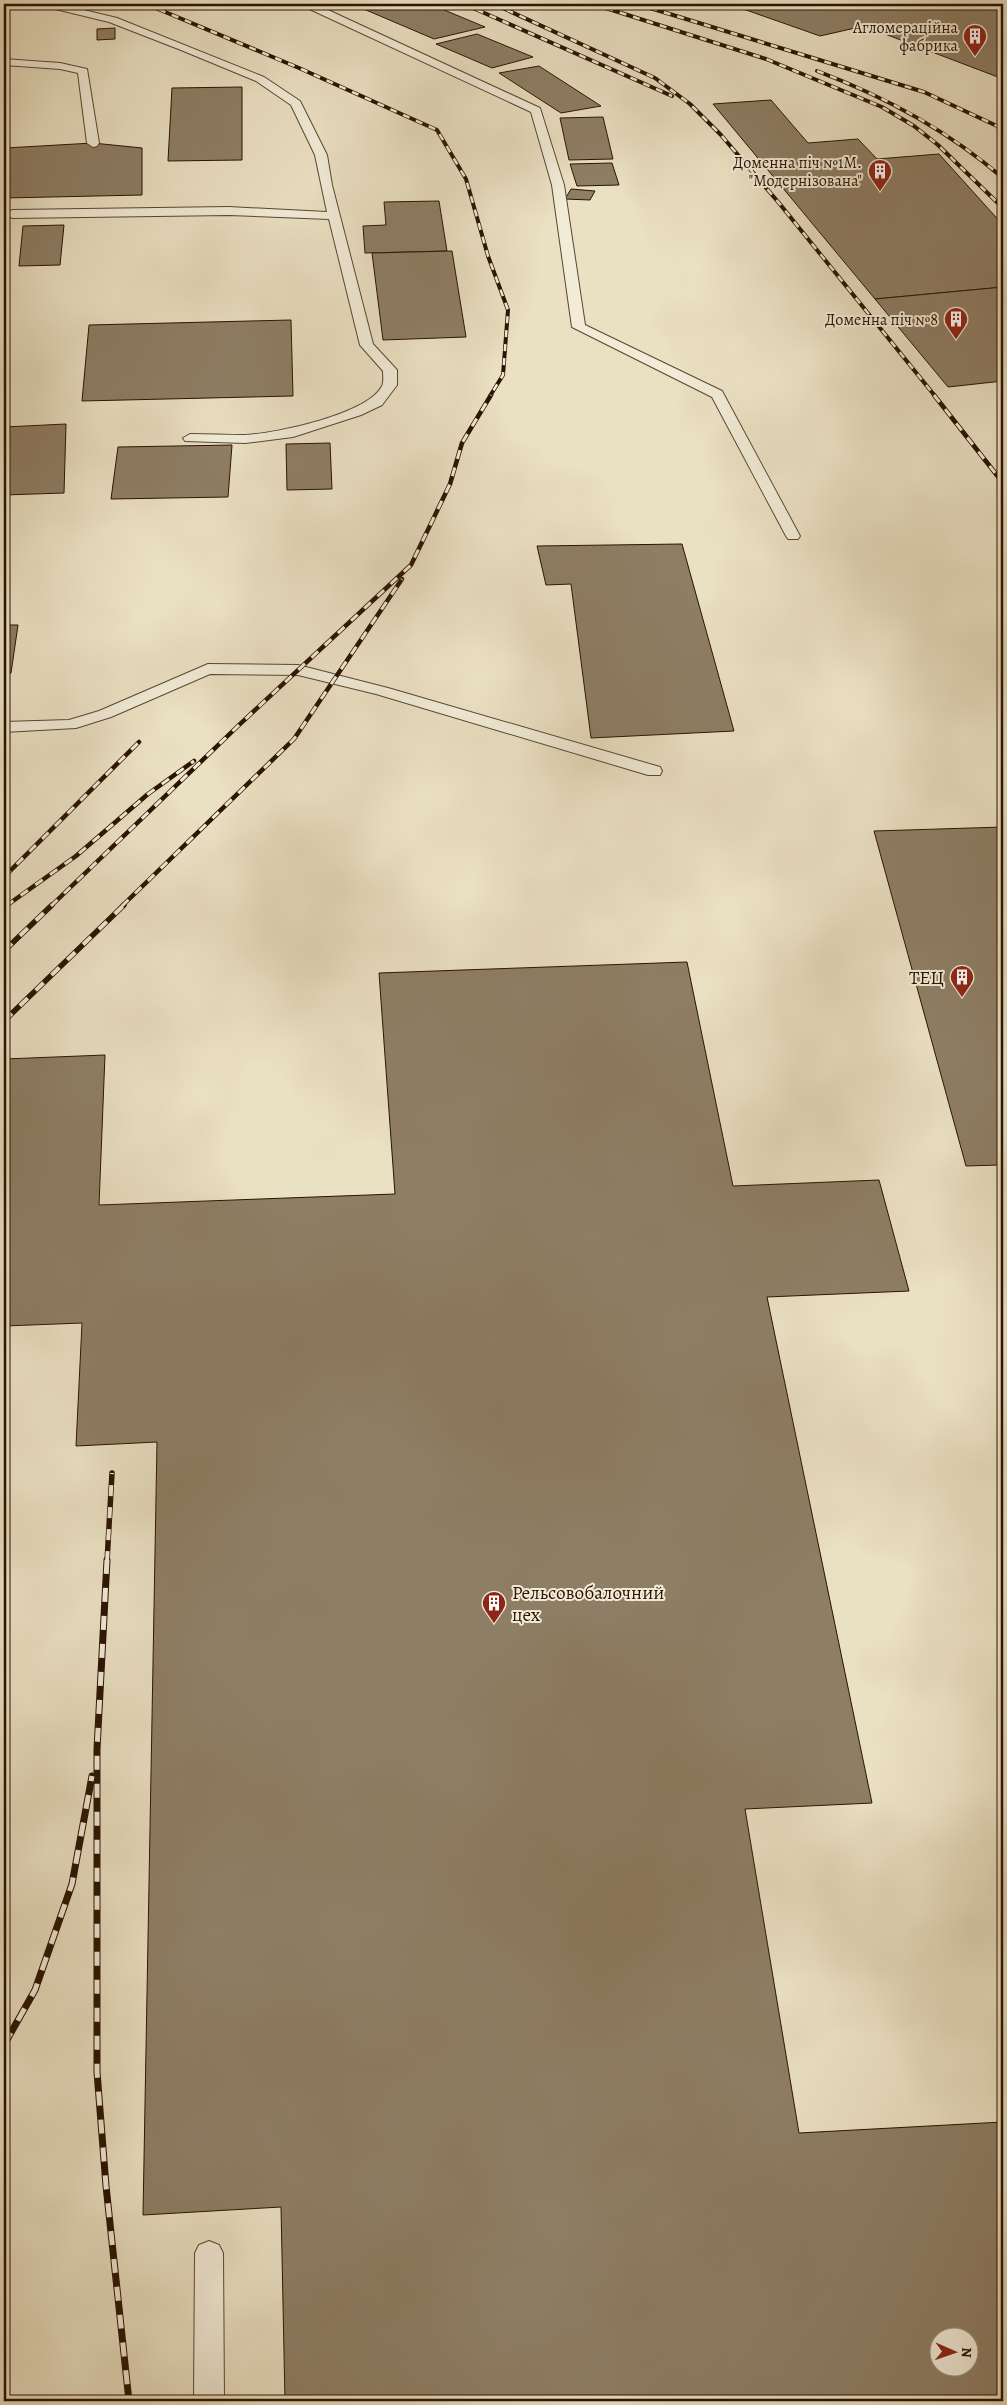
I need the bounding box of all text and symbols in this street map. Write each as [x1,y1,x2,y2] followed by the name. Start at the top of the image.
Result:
[852,17,959,57] place label: Агломераційна фабрика
[962,23,988,57] building icon: Агломераційна фабрика
[733,152,862,192] place label: Доменна піч №1М. "Модернізована"
[867,158,893,192] building icon: Доменна піч №1М. "Модернізована"
[943,306,969,340] building icon: Доменна піч №8
[825,309,938,331] place label: Доменна піч №8
[949,964,975,998] building icon: ТЕЦ
[909,965,944,991] place label: ТЕЦ
[512,1580,664,1628] place label: Рельсовобалочний цех
[481,1590,507,1624] building icon: Рельсовобалочний цех
[930,2328,980,2378] north arrow
[957,2347,976,2358] text: N

